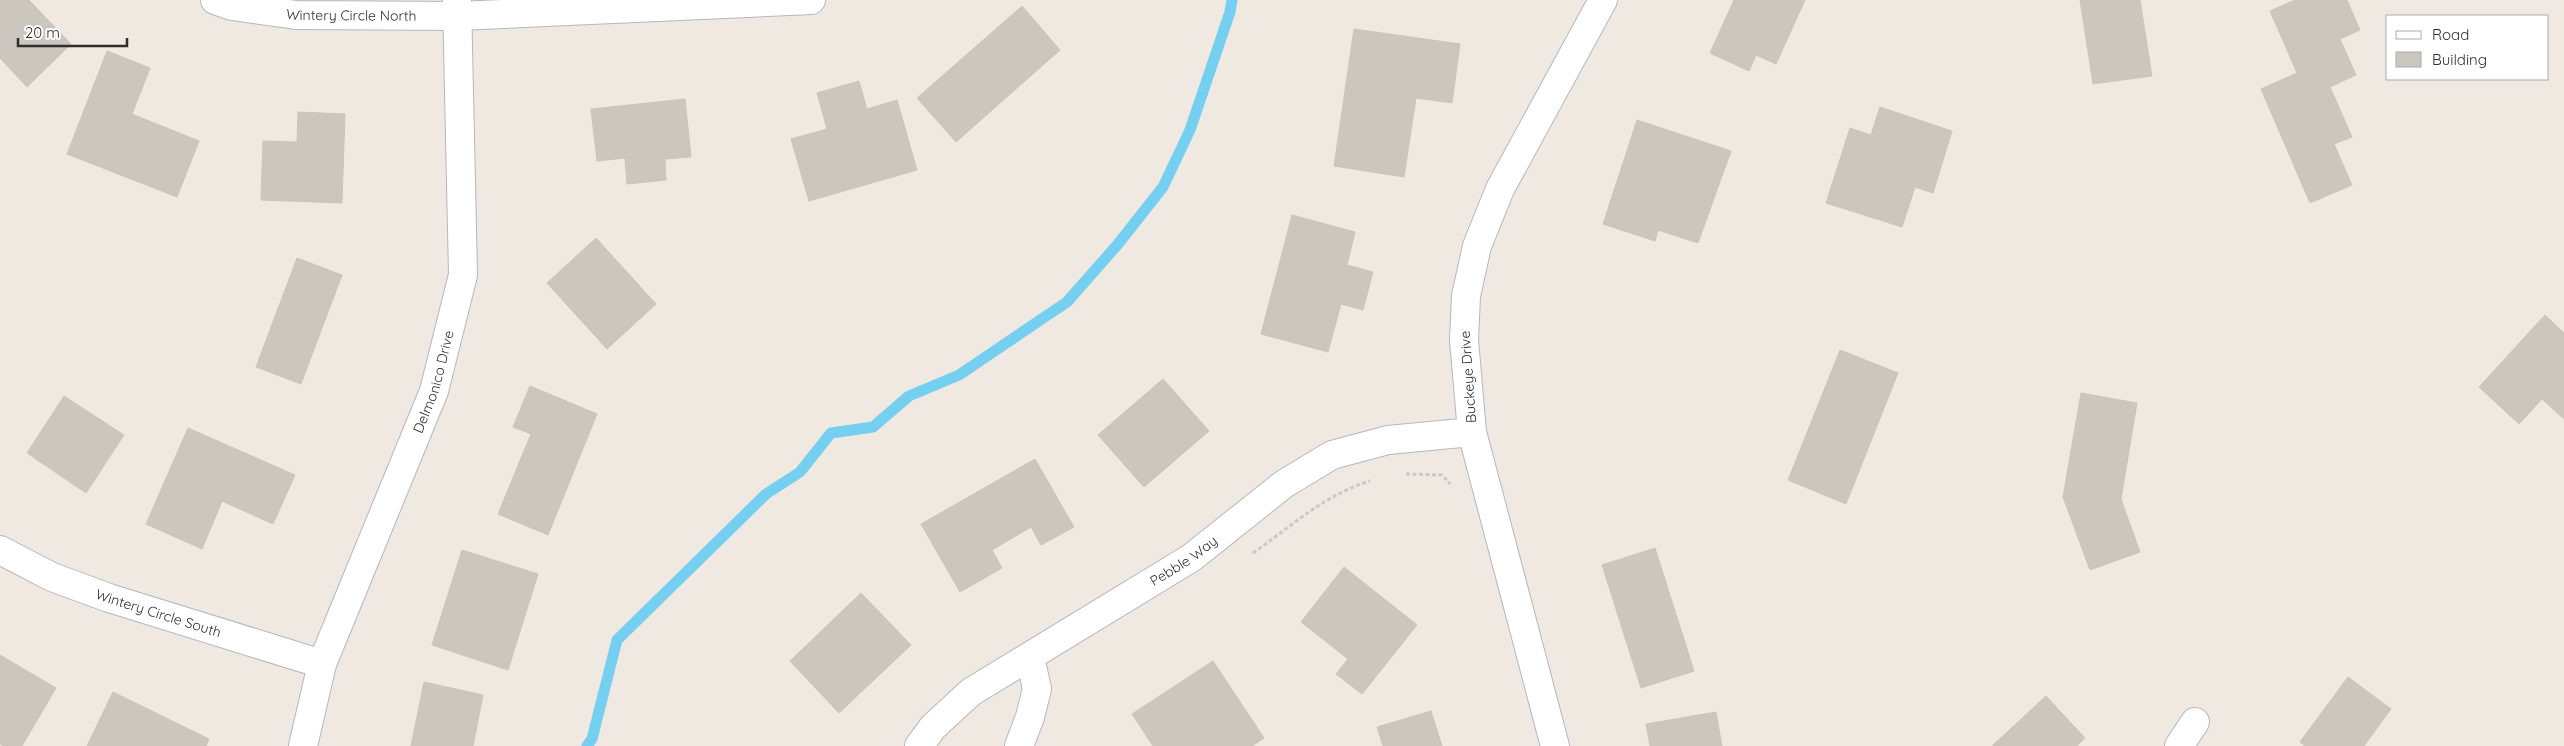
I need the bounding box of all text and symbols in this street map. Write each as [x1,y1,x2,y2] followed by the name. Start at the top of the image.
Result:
[285,5,417,25] street label: Wintery Circle North
[18,15,126,47] scale bar
[2386,15,2549,80] legend
[25,23,60,42] text: 20 m
[2432,25,2469,44] text: Road
[2432,50,2487,69] text: Building
[409,328,458,436] street label: Delmonico Drive
[1456,330,1480,424] street label: Buckeye Drive
[1146,532,1221,590] street label: Pebble Way
[93,585,223,641] street label: Wintery Circle South

